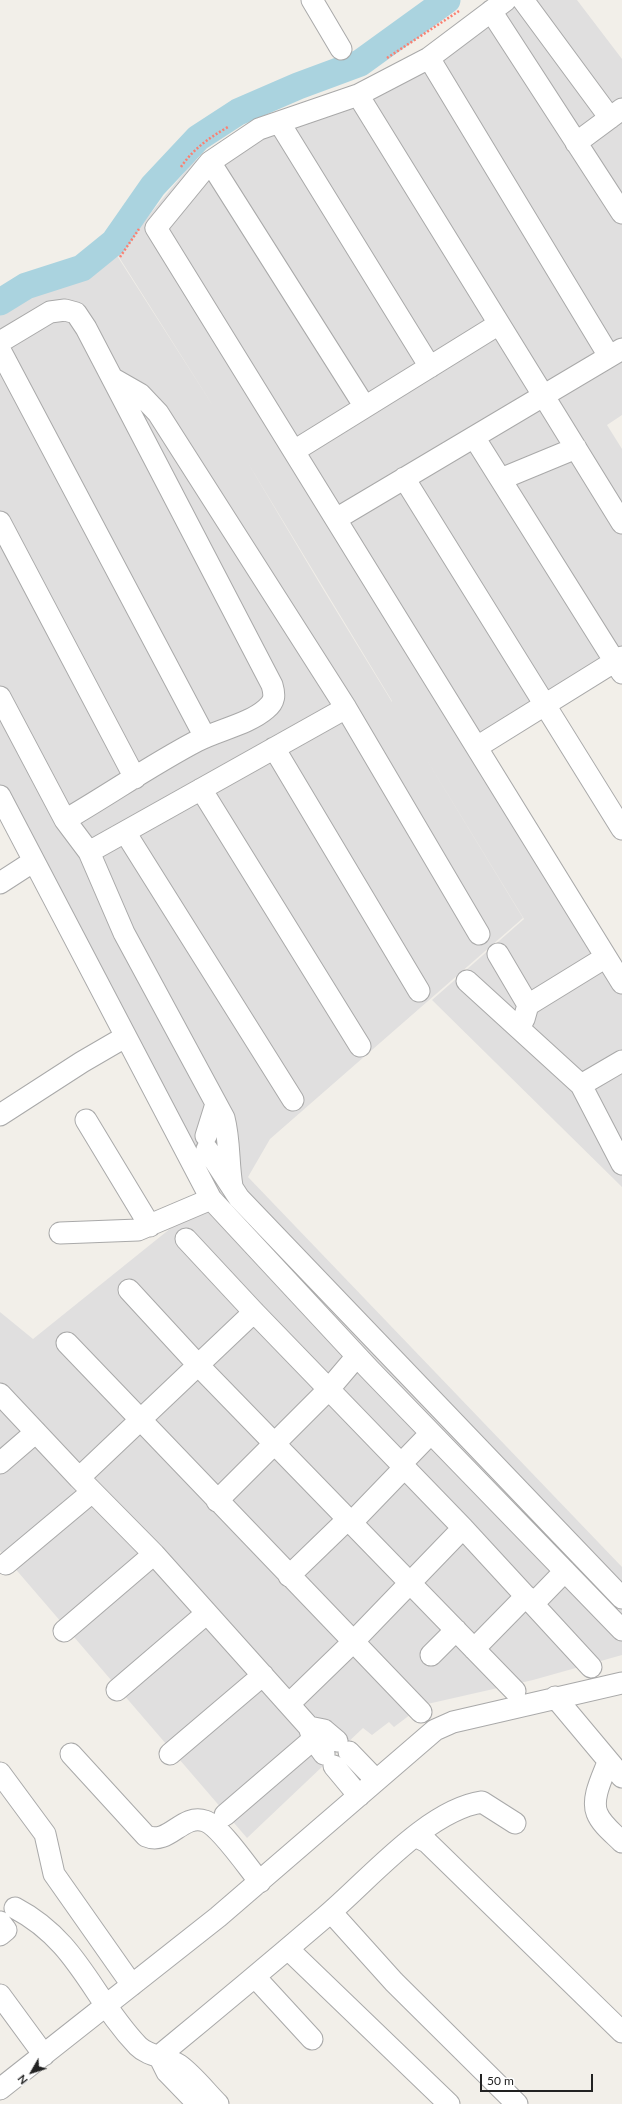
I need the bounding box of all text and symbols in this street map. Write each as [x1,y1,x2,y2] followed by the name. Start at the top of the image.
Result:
[12,2052,52,2092] north arrow
[482,2066,595,2092] scale bar
[15,2072,30,2087] text: N
[487,2073,514,2088] text: 50 m

